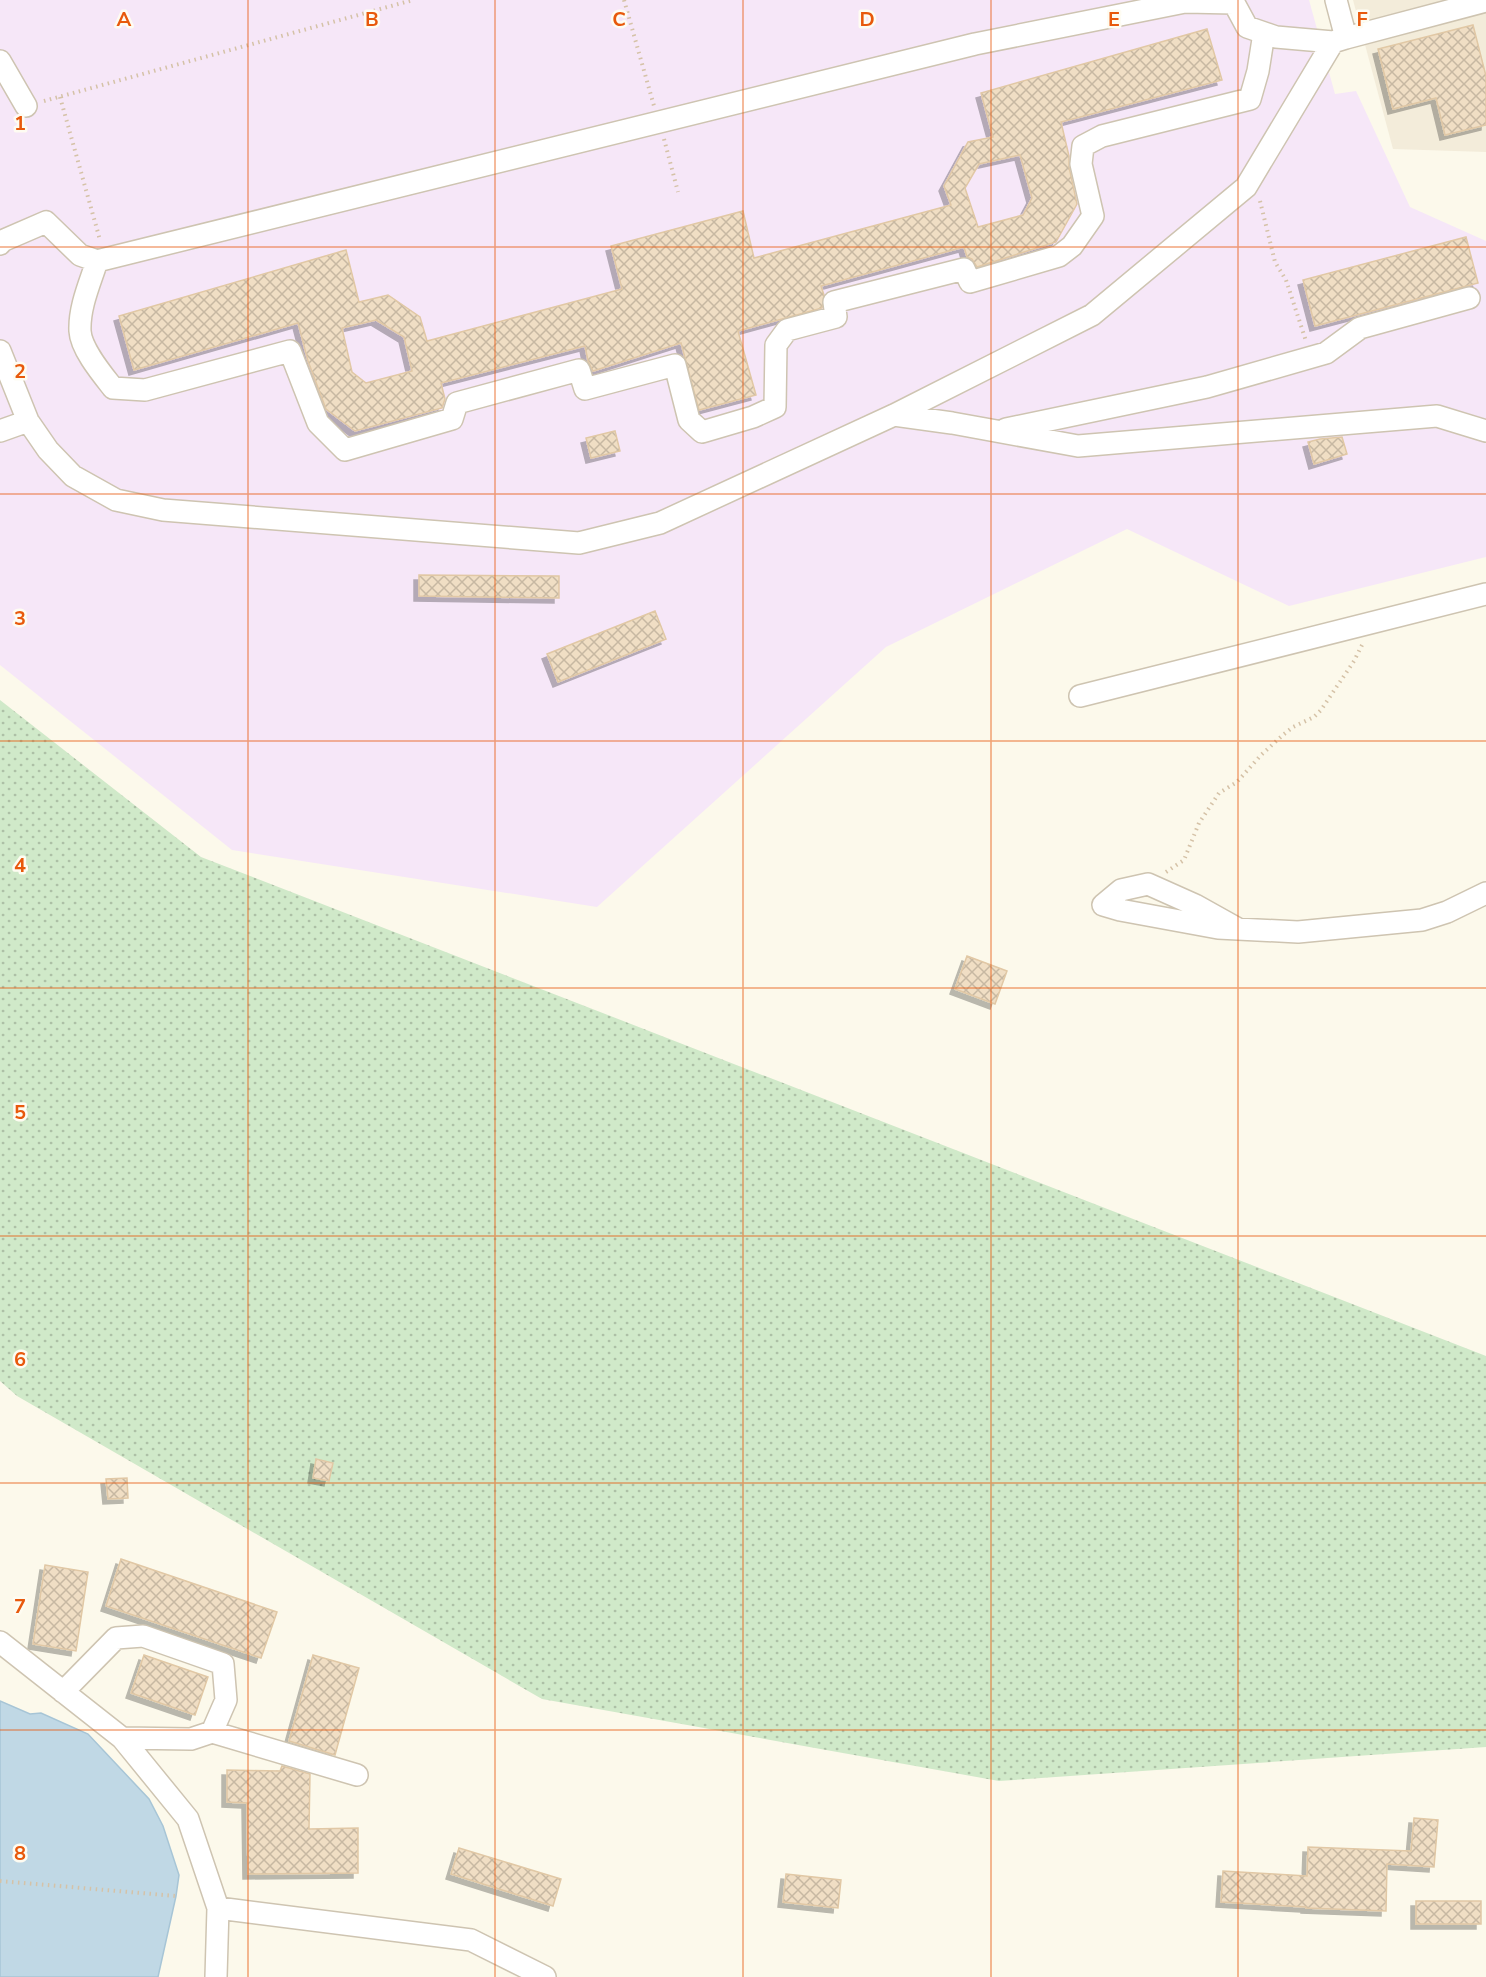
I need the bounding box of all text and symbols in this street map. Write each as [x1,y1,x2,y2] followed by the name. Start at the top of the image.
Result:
[117,6,132,33] text: A
[365,6,379,33] text: B
[612,6,626,33] text: C
[859,6,875,33] text: D
[1108,6,1120,33] text: E
[1356,6,1368,33] text: F
[14,110,26,137] text: 1
[14,358,26,385] text: 2
[14,605,26,632] text: 3
[14,852,26,879] text: 4
[14,1099,26,1126] text: 5
[14,1346,26,1373] text: 6
[14,1593,26,1620] text: 7
[14,1840,26,1867] text: 8

